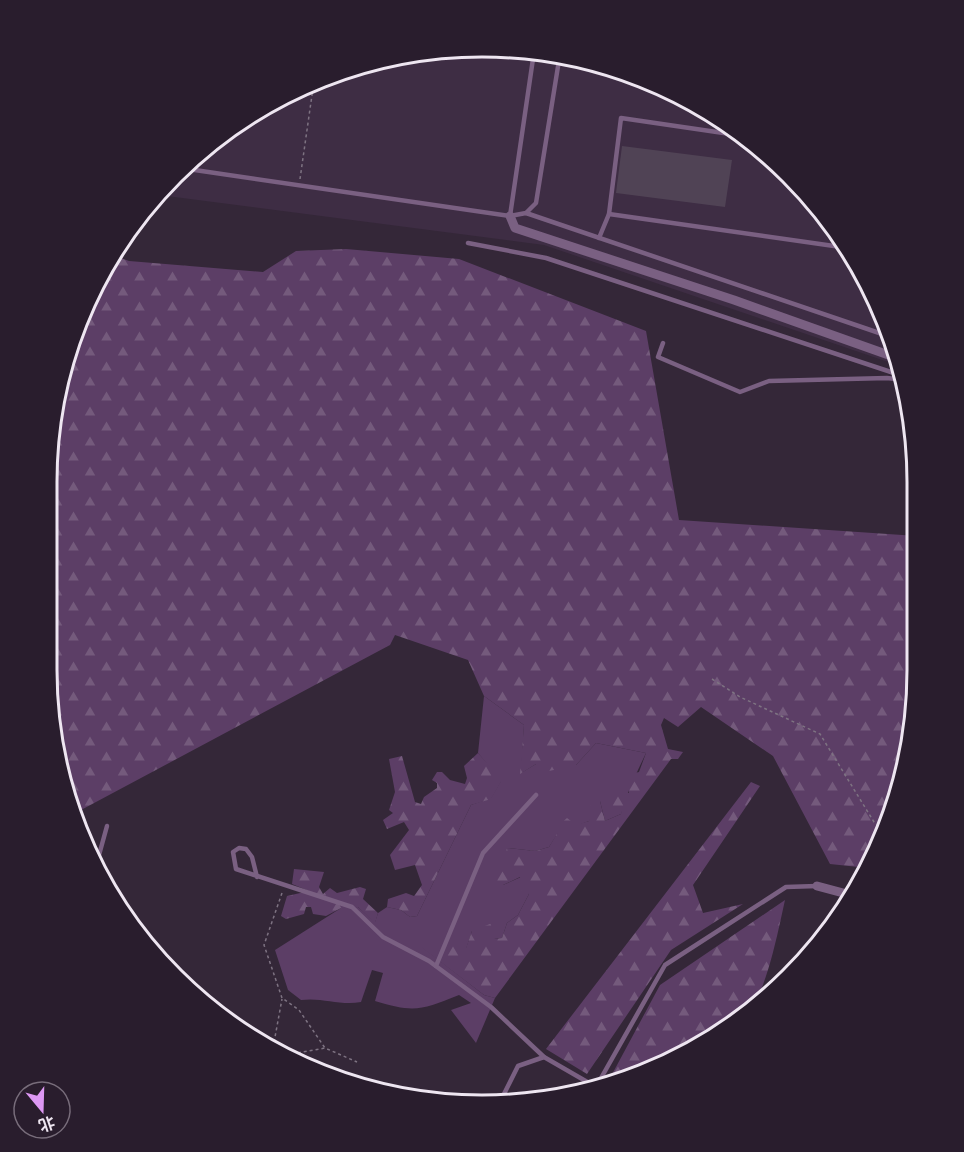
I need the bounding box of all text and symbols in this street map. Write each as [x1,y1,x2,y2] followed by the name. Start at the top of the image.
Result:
[12,1080,72,1140] north arrow
[36,1112,58,1136] text: 北

